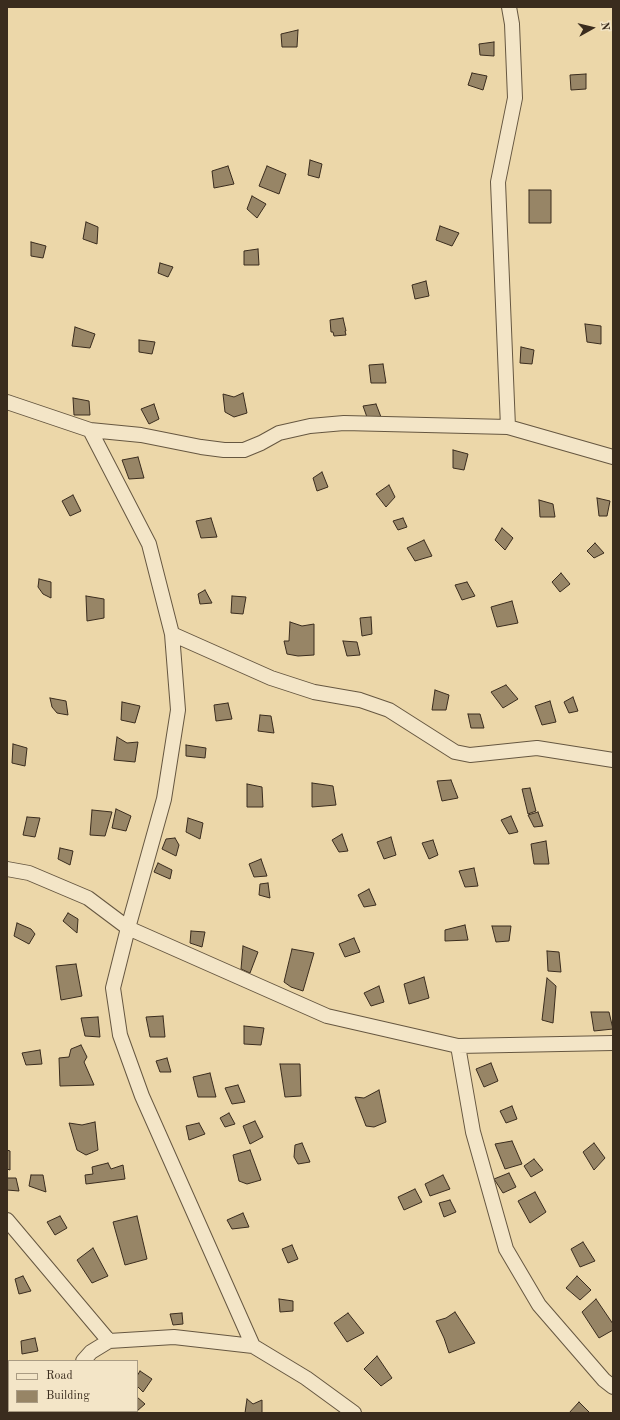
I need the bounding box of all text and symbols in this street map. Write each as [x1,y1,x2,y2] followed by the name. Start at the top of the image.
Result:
[572,8,612,48] north arrow
[598,21,610,31] text: N
[8,1360,138,1412] legend
[46,1370,73,1382] text: Road
[46,1390,90,1402] text: Building

